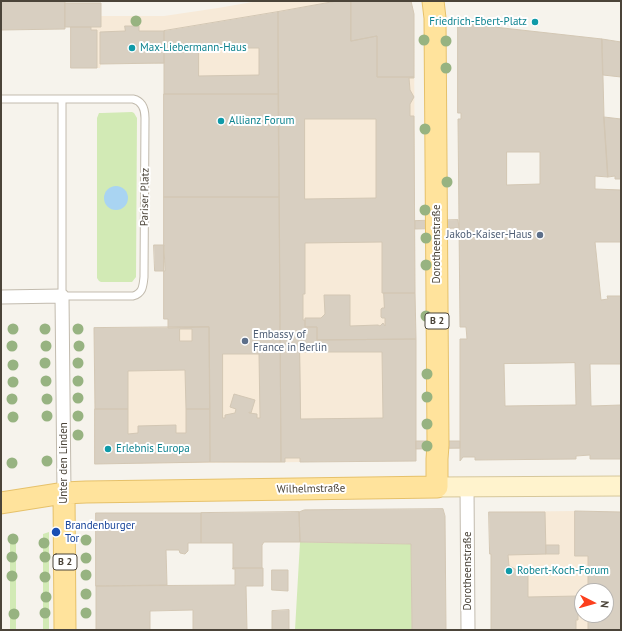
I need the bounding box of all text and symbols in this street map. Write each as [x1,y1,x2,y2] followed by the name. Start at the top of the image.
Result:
[429,15,527,29] place label: Friedrich-Ebert-Platz
[530,17,540,27] marker: Friedrich-Ebert-Platz
[140,41,247,55] place label: Max-Liebermann-Haus
[127,43,137,53] marker: Max-Liebermann-Haus
[229,114,294,128] place label: Allianz Forum
[216,116,226,126] marker: Allianz Forum
[138,168,152,226] street label: Pariser Platz
[430,204,444,284] street label: Dorotheenstraße
[446,228,532,242] place label: Jakob-Kaiser-Haus
[535,230,545,240] marker: Jakob-Kaiser-Haus
[425,313,449,329] road number: B 2
[253,328,327,354] place label: Embassy of France in Berlin
[240,336,250,346] marker: Embassy of France in Berlin
[57,422,71,504] street label: Unter den Linden
[116,442,190,456] place label: Erlebnis Europa
[103,444,113,454] marker: Erlebnis Europa
[277,482,345,496] street label: Wilhelmstraße
[65,519,135,545] place label: Brandenburger Tor
[50,526,62,538] marker: Brandenburger Tor
[461,531,475,611] street label: Dorotheenstraße
[53,554,77,570] road number: B 2
[517,564,609,578] place label: Robert-Koch-Forum
[504,566,514,576] marker: Robert-Koch-Forum
[574,583,614,623] north arrow
[598,600,612,608] text: N

